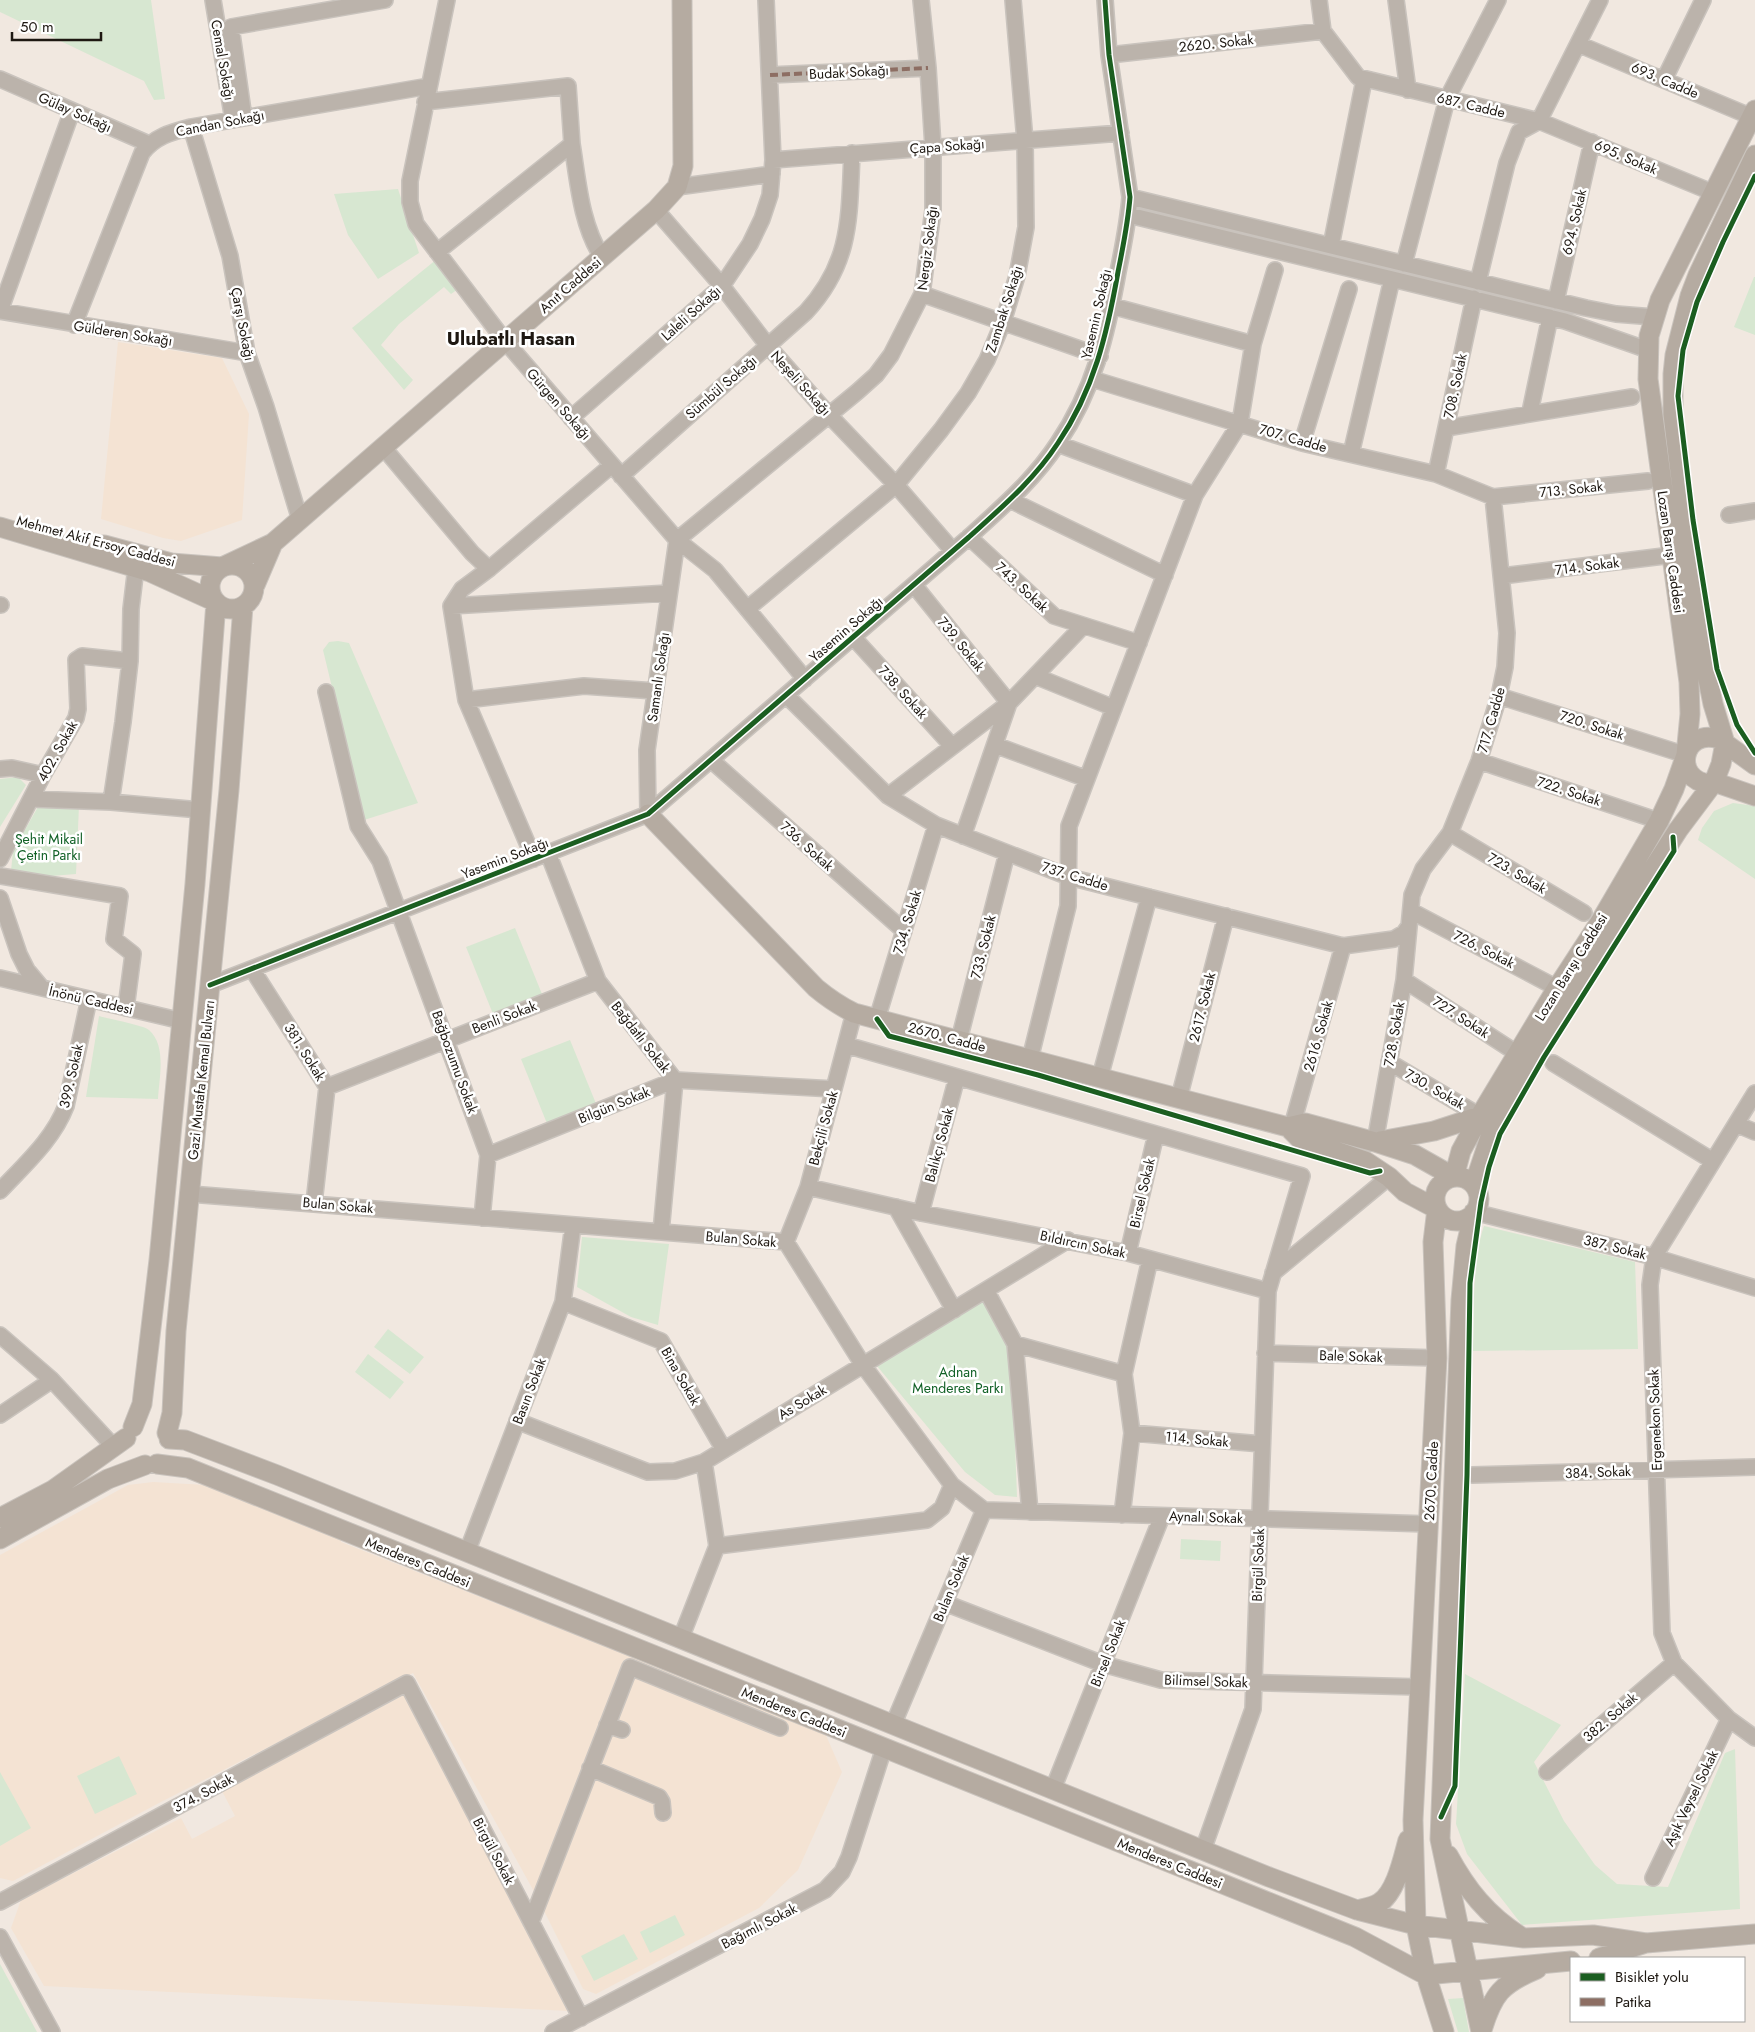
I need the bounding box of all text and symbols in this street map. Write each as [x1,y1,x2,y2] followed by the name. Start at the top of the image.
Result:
[12,10,101,42] scale bar
[20,16,54,38] text: 50 m
[206,18,240,102] street label: Cemal Sokağı
[1178,29,1255,57] street label: 2620. Sokak
[1628,57,1702,103] street label: 693. Cadde
[808,60,890,84] street label: Budak Sokağı
[35,87,115,137] street label: Gülay Sokağı
[1435,87,1507,123] street label: 687. Cadde
[174,105,266,141] street label: Candan Sokağı
[909,133,985,159] street label: Çapa Sokağı
[1591,135,1661,180] street label: 695. Sokak
[1557,186,1591,257] street label: 694. Sokak
[912,205,942,291] street label: Nergiz Sokağı
[535,252,605,318] street label: Anıt Caddesi
[981,263,1027,355] street label: Zambak Sokağı
[1076,267,1116,361] street label: Yasemin Sokağı
[657,281,725,345] street label: Laleli Sokağı
[226,286,260,362] street label: Çarşı Sokağı
[72,315,174,351] street label: Gülderen Sokağı
[447,325,575,352] district label: Ulubatlı Hasan
[766,346,836,420] street label: Neşeli Sokağı
[681,350,761,424] street label: Sümbül Sokağı
[1438,351,1472,420] street label: 708. Sokak
[522,364,596,444] street label: Gürgen Sokağı
[1257,419,1329,457] street label: 707. Cadde
[1538,476,1605,502] street label: 713. Sokak
[1652,489,1690,615] street label: Lozan Barışı Caddesi
[14,510,178,572] street label: Mehmet Akif Ersoy Caddesi
[1554,552,1621,580] street label: 714. Sokak
[991,557,1053,617] street label: 743. Sokak
[805,591,887,667] street label: Yasemin Sokağı
[933,613,990,676] street label: 739. Sokak
[642,631,674,723] street label: Samanlı Sokağı
[874,661,933,724] street label: 738. Sokak
[1472,685,1510,755] street label: 717. Cadde
[1557,705,1627,745] street label: 720. Sokak
[32,716,82,785] street label: 402. Sokak
[1534,771,1604,811] street label: 722. Sokak
[776,817,839,876] street label: 736. Sokak
[15,829,83,865] park label: Şehit Mikail Çetin Parkı
[458,832,552,884] street label: Yasemin Sokağı
[1484,848,1551,899] street label: 723. Sokak
[1039,856,1111,896] street label: 737. Cadde
[888,887,926,956] street label: 734. Sokak
[1530,909,1612,1025] street label: Lozan Barışı Caddesi
[965,912,1001,981] street label: 733. Sokak
[1450,925,1519,973] street label: 726. Sokak
[1184,969,1220,1044] street label: 2617. Sokak
[47,981,135,1019] street label: İnönü Caddesi
[1429,991,1494,1043] street label: 727. Sokak
[469,995,540,1038] street label: Benli Sokak
[607,997,676,1078] street label: Bağdatlı Sokak
[1298,997,1338,1074] street label: 2616. Sokak
[183,999,219,1161] street label: Gazi Mustafa Kemal Bulvarı
[1378,999,1410,1068] street label: 728. Sokak
[427,1008,483,1117] street label: Bağbozumu Sokak
[906,1017,988,1057] street label: 2670. Cadde
[279,1019,331,1085] street label: 381. Sokak
[54,1041,88,1110] street label: 399. Sokak
[1401,1064,1469,1115] street label: 730. Sokak
[575,1081,654,1128] street label: Bilgün Sokak
[803,1088,843,1168] street label: Bekçili Sokak
[919,1105,959,1184] street label: Balıkçı Sokak
[1124,1155,1160,1230] street label: Birsel Sokak
[302,1192,375,1218] street label: Bulan Sokak
[1038,1225,1129,1263] street label: Bıldırcın Sokak
[705,1226,778,1252] street label: Bulan Sokak
[1582,1230,1649,1265] street label: 387. Sokak
[656,1343,706,1409] street label: Bina Sokak
[1319,1345,1384,1367] street label: Bale Sokak
[507,1354,551,1427] street label: Basın Sokak
[912,1362,1004,1398] park label: Adnan Menderes Parkı
[1643,1368,1667,1471] street label: Ergenekon Sokak
[774,1379,831,1424] street label: As Sokak
[1164,1426,1230,1452] street label: 114. Sokak
[1419,1441,1443,1521] street label: 2670. Cadde
[1565,1461,1632,1483] street label: 384. Sokak
[1169,1506,1244,1528] street label: Aynalı Sokak
[1247,1527,1269,1602] street label: Birgül Sokak
[363,1532,473,1592] street label: Menderes Caddesi
[928,1551,974,1625] street label: Bulan Sokak
[1085,1616,1131,1690] street label: Birsel Sokak
[1164,1670,1249,1692] street label: Bilimsel Sokak
[739,1682,849,1742] street label: Menderes Caddesi
[1579,1687,1642,1746] street label: 382. Sokak
[1659,1746,1723,1849] street label: Aşık Veysel Sokak
[169,1768,237,1817] street label: 374. Sokak
[468,1814,520,1889] street label: Birgül Sokak
[1115,1833,1225,1893] street label: Menderes Caddesi
[718,1898,801,1954] street label: Bağımlı Sokak
[1570,1957,1745,2022] legend
[1615,1966,1689,1988] text: Bisiklet yolu
[1615,1991,1651,2013] text: Patika

